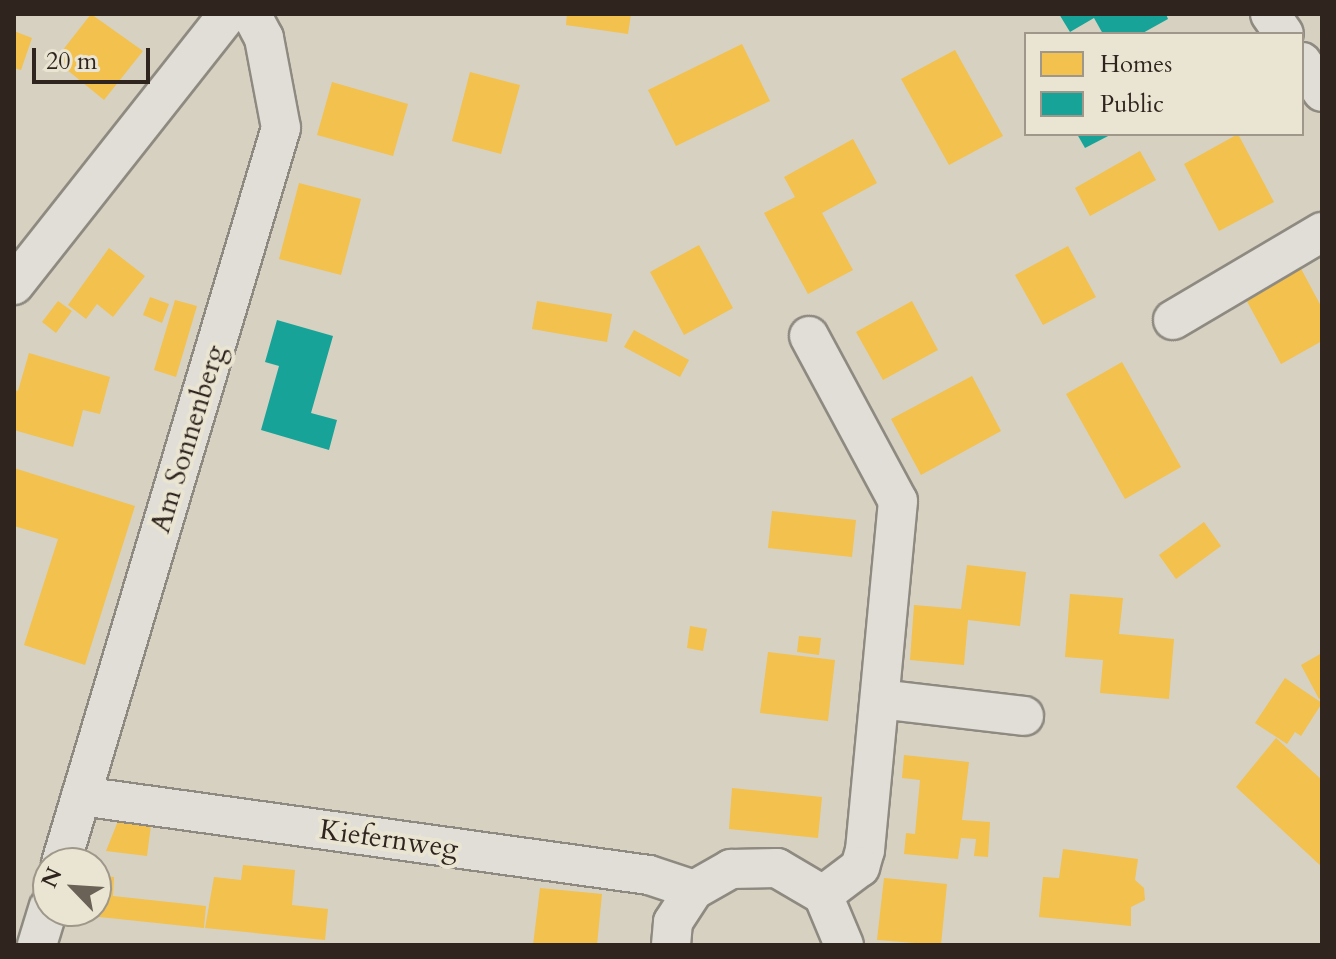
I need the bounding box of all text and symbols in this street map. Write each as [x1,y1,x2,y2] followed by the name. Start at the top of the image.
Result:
[36,32,154,82] scale bar
[1024,32,1304,136] legend
[46,45,97,78] text: 20 m
[1100,48,1172,81] text: Homes
[1100,88,1164,121] text: Public
[144,341,232,537] street label: Am Sonnenberg
[318,813,460,865] street label: Kiefernweg
[32,847,112,927] north arrow
[34,863,70,893] text: N

